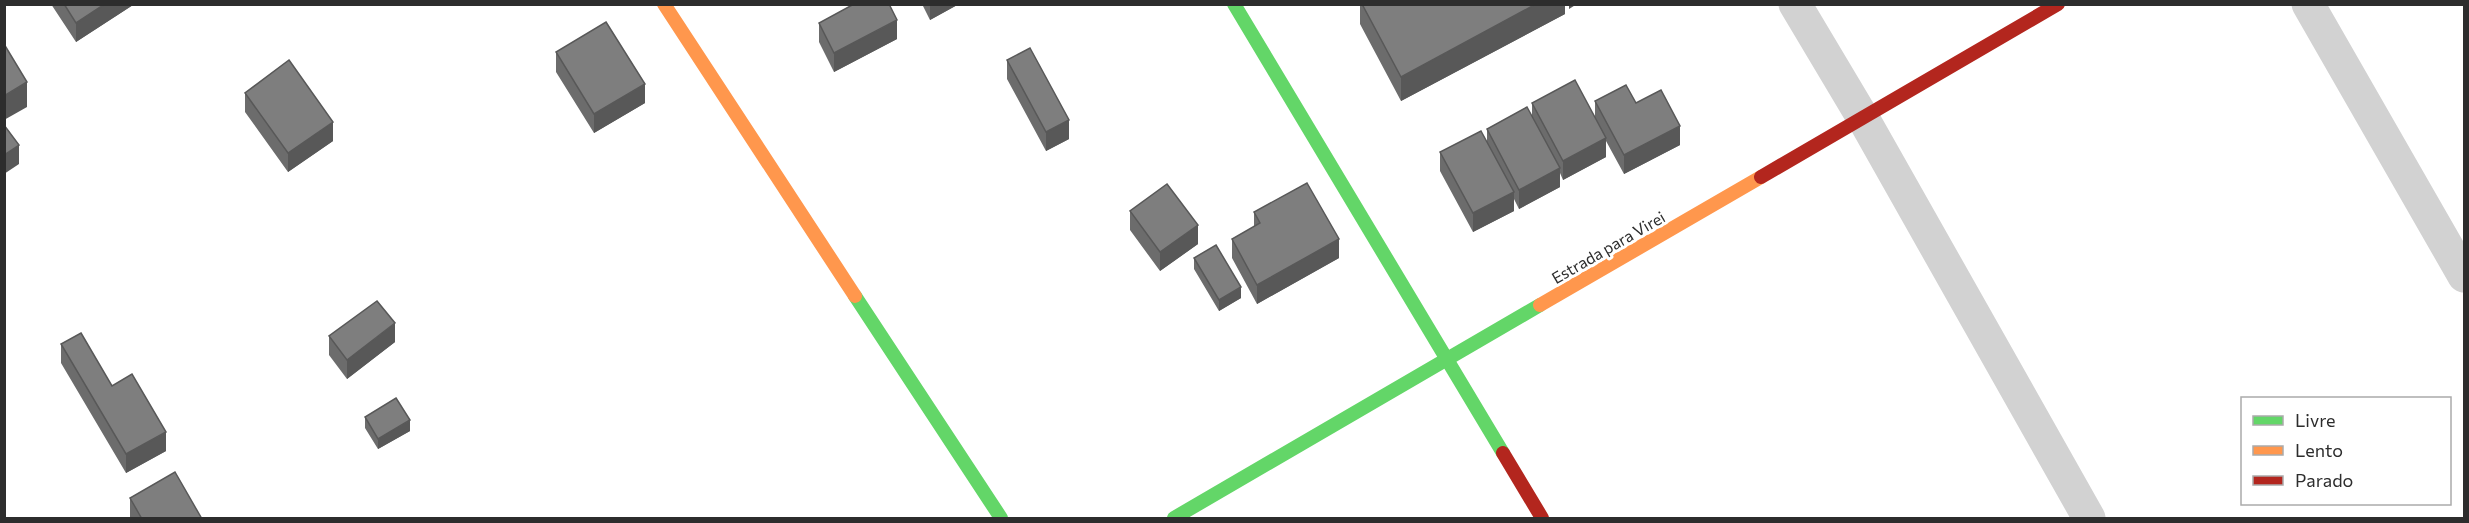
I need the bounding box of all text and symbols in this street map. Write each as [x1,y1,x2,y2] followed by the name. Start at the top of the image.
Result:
[1548,207,1668,287] street label: Estrada para Virei
[2241,397,2451,505] legend
[2295,409,2336,431] text: Livre
[2295,439,2343,461] text: Lento
[2295,469,2353,491] text: Parado

